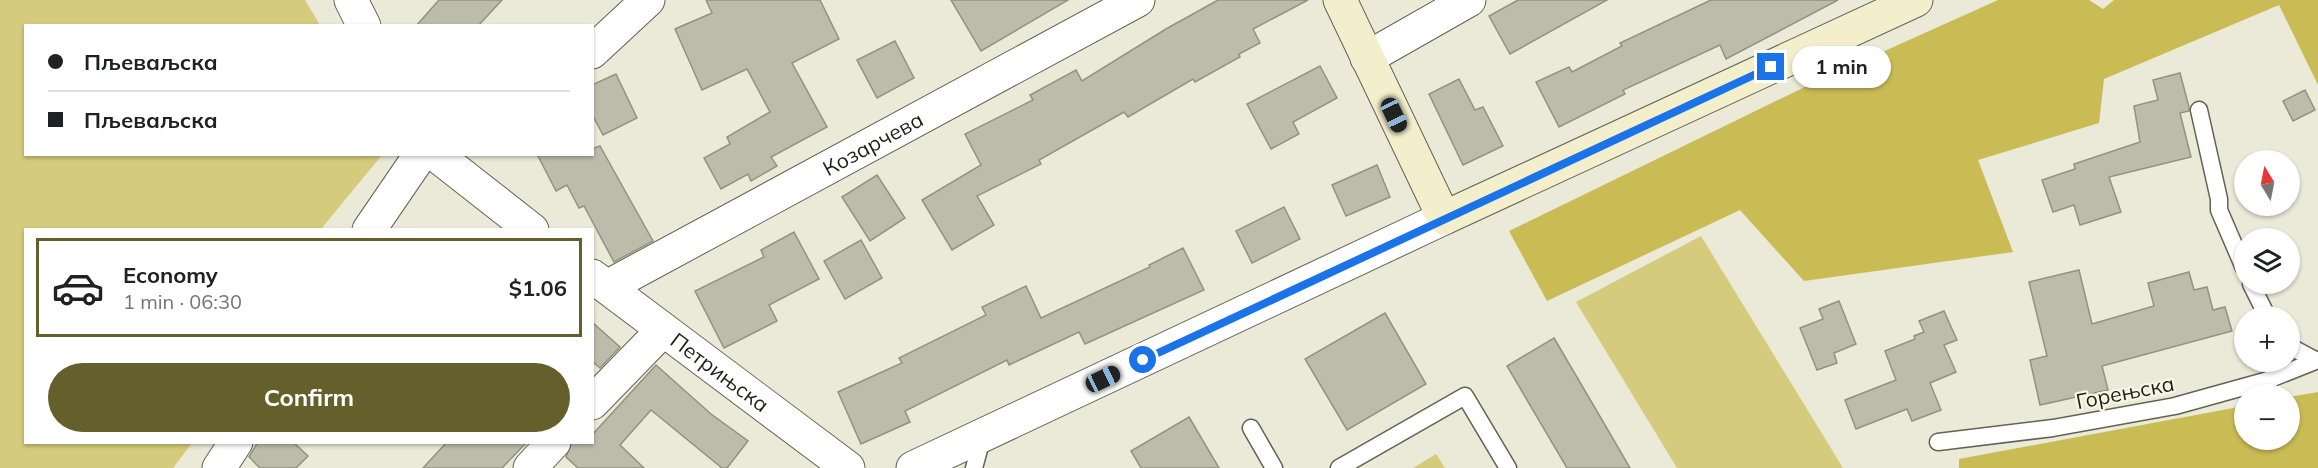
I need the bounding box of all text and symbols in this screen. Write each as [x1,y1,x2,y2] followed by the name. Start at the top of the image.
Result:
[1792,46,1891,88] callout: 1 min
[84,48,218,76] text: Пљеваљска
[1757,53,1784,80] route end
[1815,54,1868,79] text: 1 min
[1378,95,1410,135] car
[84,106,218,134] text: Пљеваљска
[818,106,927,181] street label: Козарчева
[2234,150,2300,216] north arrow
[2234,150,2300,450] map controls
[2234,228,2300,294] button: layers
[51,261,105,315] icon: car
[123,261,218,289] text: Economy
[509,274,567,302] text: $1.06
[123,289,242,314] text: 1 min · 06:30
[2234,306,2300,372] button: +
[666,327,774,417] street label: Петрињска
[1129,346,1156,373] route start
[48,363,570,432] button: Confirm
[1083,363,1123,395] car
[2074,370,2176,414] street label: Горењска
[2234,384,2300,450] button: −

